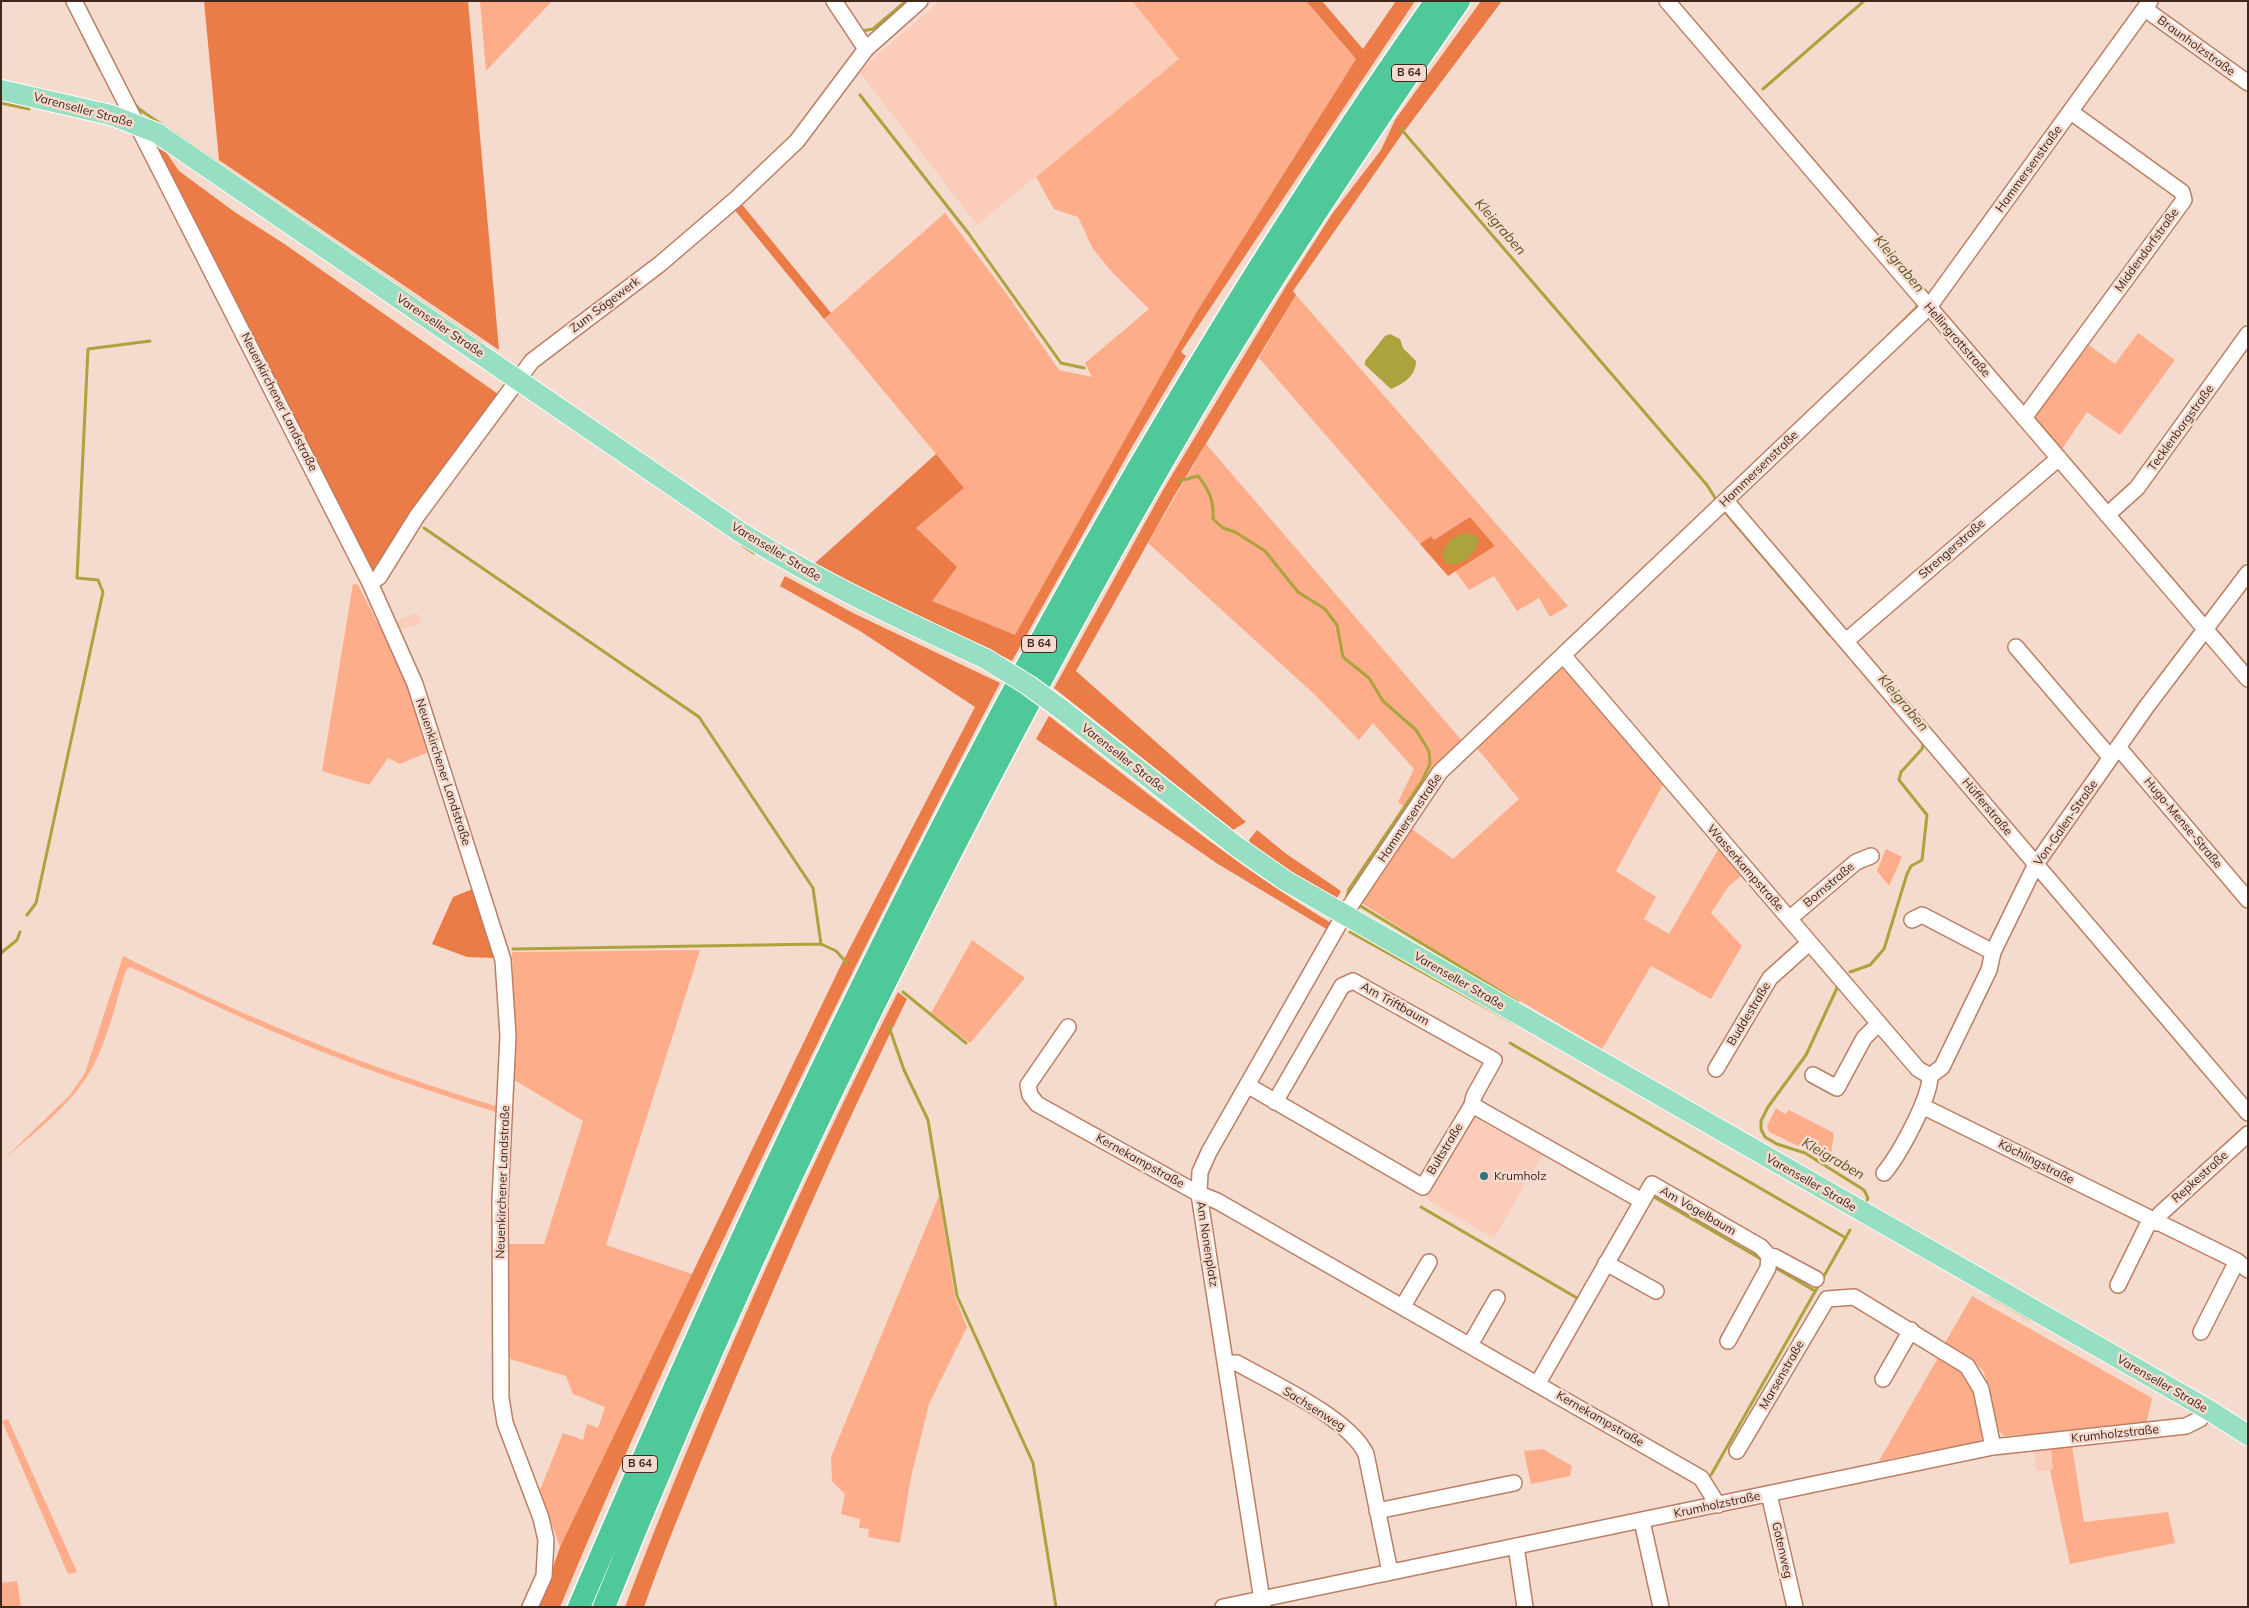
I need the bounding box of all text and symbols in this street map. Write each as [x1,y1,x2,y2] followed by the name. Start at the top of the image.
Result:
[2154,13,2238,79] street label: Braunholzstraße
[1392,64,1426,82] road number: B 64
[32,90,134,130] street label: Varenseller Straße
[1993,123,2065,215] street label: Hammersenstraße
[1471,195,1529,259] water label: Kleigraben
[2112,205,2182,295] street label: Middendorfstraße
[1870,232,1928,296] water label: Kleigraben
[567,274,643,336] street label: Zum Sägewerk
[394,291,486,361] street label: Varenseller Straße
[1921,300,1993,380] street label: Hellingrottstraße
[238,330,320,474] street label: Neuenkirchener Landstraße
[2145,382,2217,474] street label: Tecklenborgstraße
[1717,428,1801,510] street label: Hammersenstraße
[1916,516,1988,582] street label: Strengerstraße
[728,520,824,584] street label: Varenseller Straße
[1022,636,1056,652] road number: B 64
[1874,671,1932,735] water label: Kleigraben
[412,697,474,847] street label: Neuenkirchener Landstraße
[1078,721,1168,795] street label: Varenseller Straße
[1375,771,1445,865] street label: Hammersenstraße
[1959,775,2015,839] street label: Hüfferstraße
[2141,775,2225,871] street label: Hugo-Mense-Straße
[2031,777,2101,869] street label: Von-Galen-Straße
[1704,822,1786,914] street label: Wasserkampstraße
[1801,860,1857,910] street label: Bornstraße
[1411,949,1507,1013] street label: Varenseller Straße
[1358,979,1432,1029] street label: Am Triftbaum
[1724,980,1774,1048] street label: Buddestraße
[493,1105,513,1259] street label: Neuenkirchener Landstraße
[1424,1120,1466,1178] street label: Bultstraße
[1093,1131,1187,1191] street label: Kernekampstraße
[1799,1134,1867,1184] water label: Kleigraben
[1996,1137,2076,1187] street label: Köchlingstraße
[2169,1148,2231,1206] street label: Repkestraße
[1763,1151,1859,1215] street label: Varenseller Straße
[1494,1169,1546,1183] place label: Krumholz
[1478,1170,1490,1182] marker: Krumholz
[1657,1183,1739,1239] street label: Am Vogelbaum
[1193,1200,1221,1288] street label: Am Nonenplatz
[1757,1338,1807,1412] street label: Marsenstraße
[2114,1352,2210,1416] street label: Varenseller Straße
[1280,1384,1348,1434] street label: Sachsenweg
[1554,1388,1646,1450] street label: Kernekampstraße
[2070,1422,2160,1446] street label: Krumholzstraße
[622,1456,658,1472] road number: B 64
[1672,1489,1762,1521] street label: Krumholzstraße
[1769,1520,1795,1580] street label: Gotenweg

